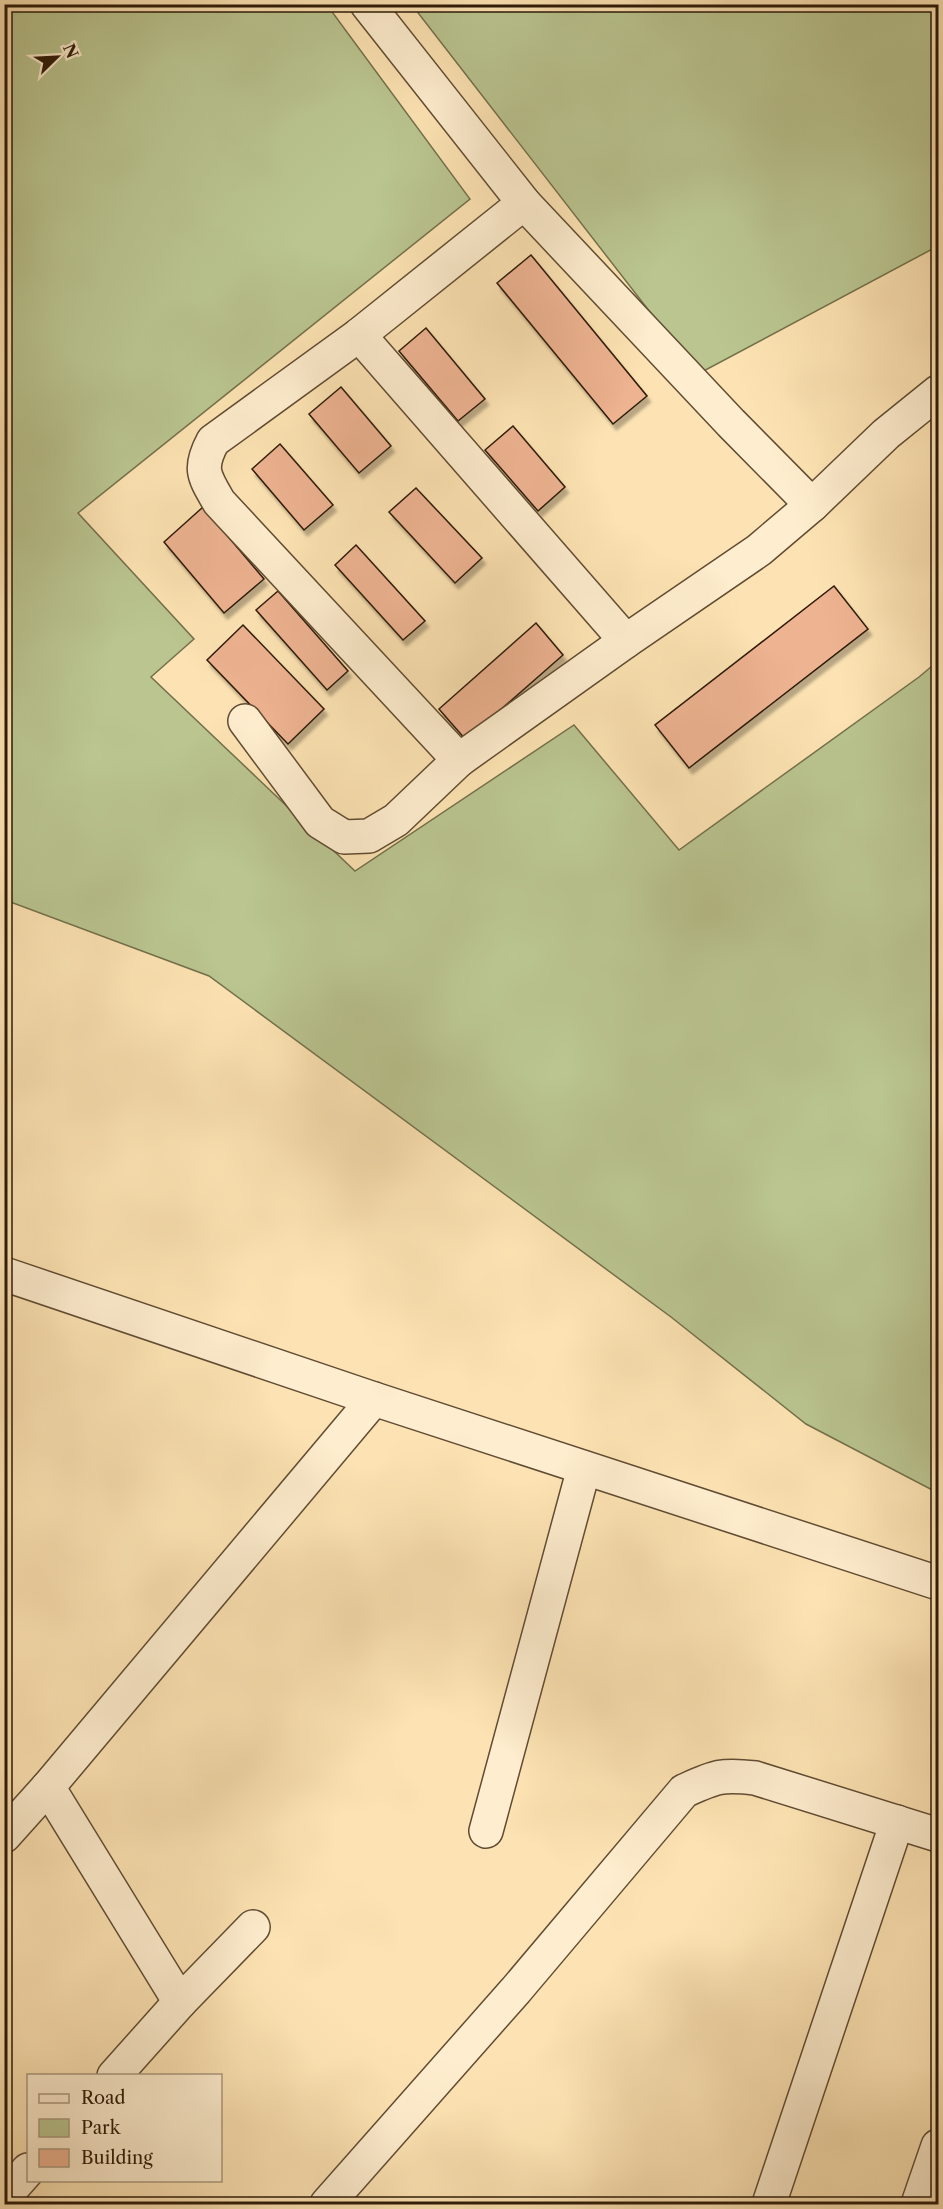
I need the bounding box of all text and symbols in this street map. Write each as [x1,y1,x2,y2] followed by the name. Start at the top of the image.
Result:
[27,27,87,87] north arrow
[59,40,83,61] text: N
[27,2074,222,2182] legend
[81,2087,126,2109] text: Road
[81,2117,122,2139] text: Park
[81,2147,153,2169] text: Building

